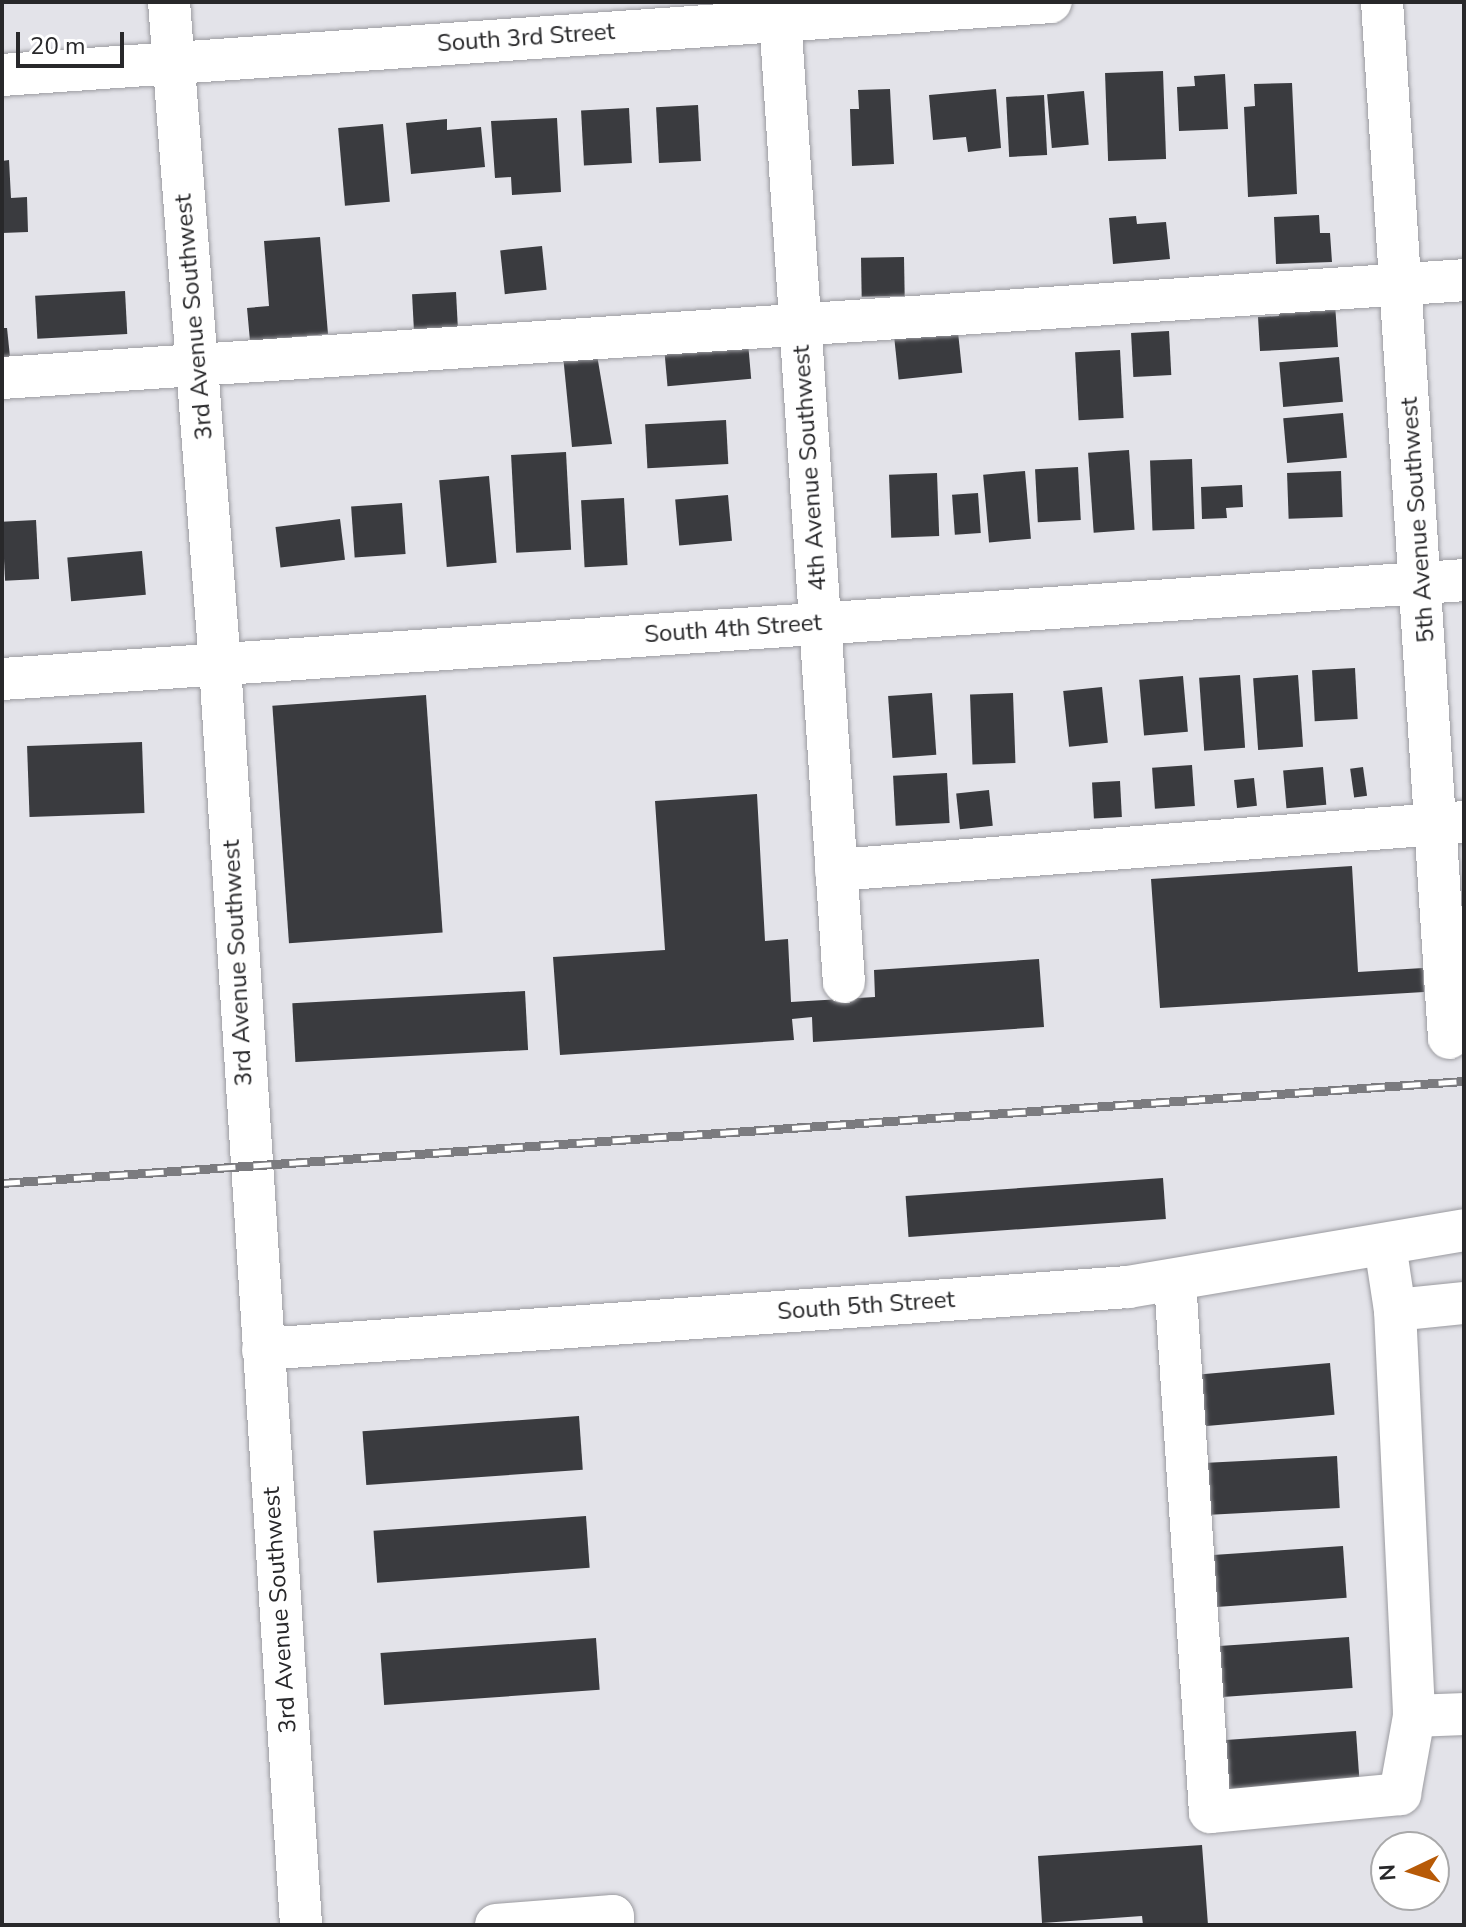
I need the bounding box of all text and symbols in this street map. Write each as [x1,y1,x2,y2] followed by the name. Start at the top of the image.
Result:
[20,16,128,66] scale bar
[436,17,616,59] street label: South 3rd Street
[30,30,86,62] text: 20 m
[169,193,219,441] street label: 3rd Avenue Southwest
[787,344,833,592] street label: 4th Avenue Southwest
[1395,396,1441,644] street label: 5th Avenue Southwest
[643,608,823,650] street label: South 4th Street
[217,839,259,1087] street label: 3rd Avenue Southwest
[776,1285,956,1327] street label: South 5th Street
[257,1486,303,1734] street label: 3rd Avenue Southwest
[1370,1831,1450,1911] north arrow
[1373,1863,1404,1882] text: N

